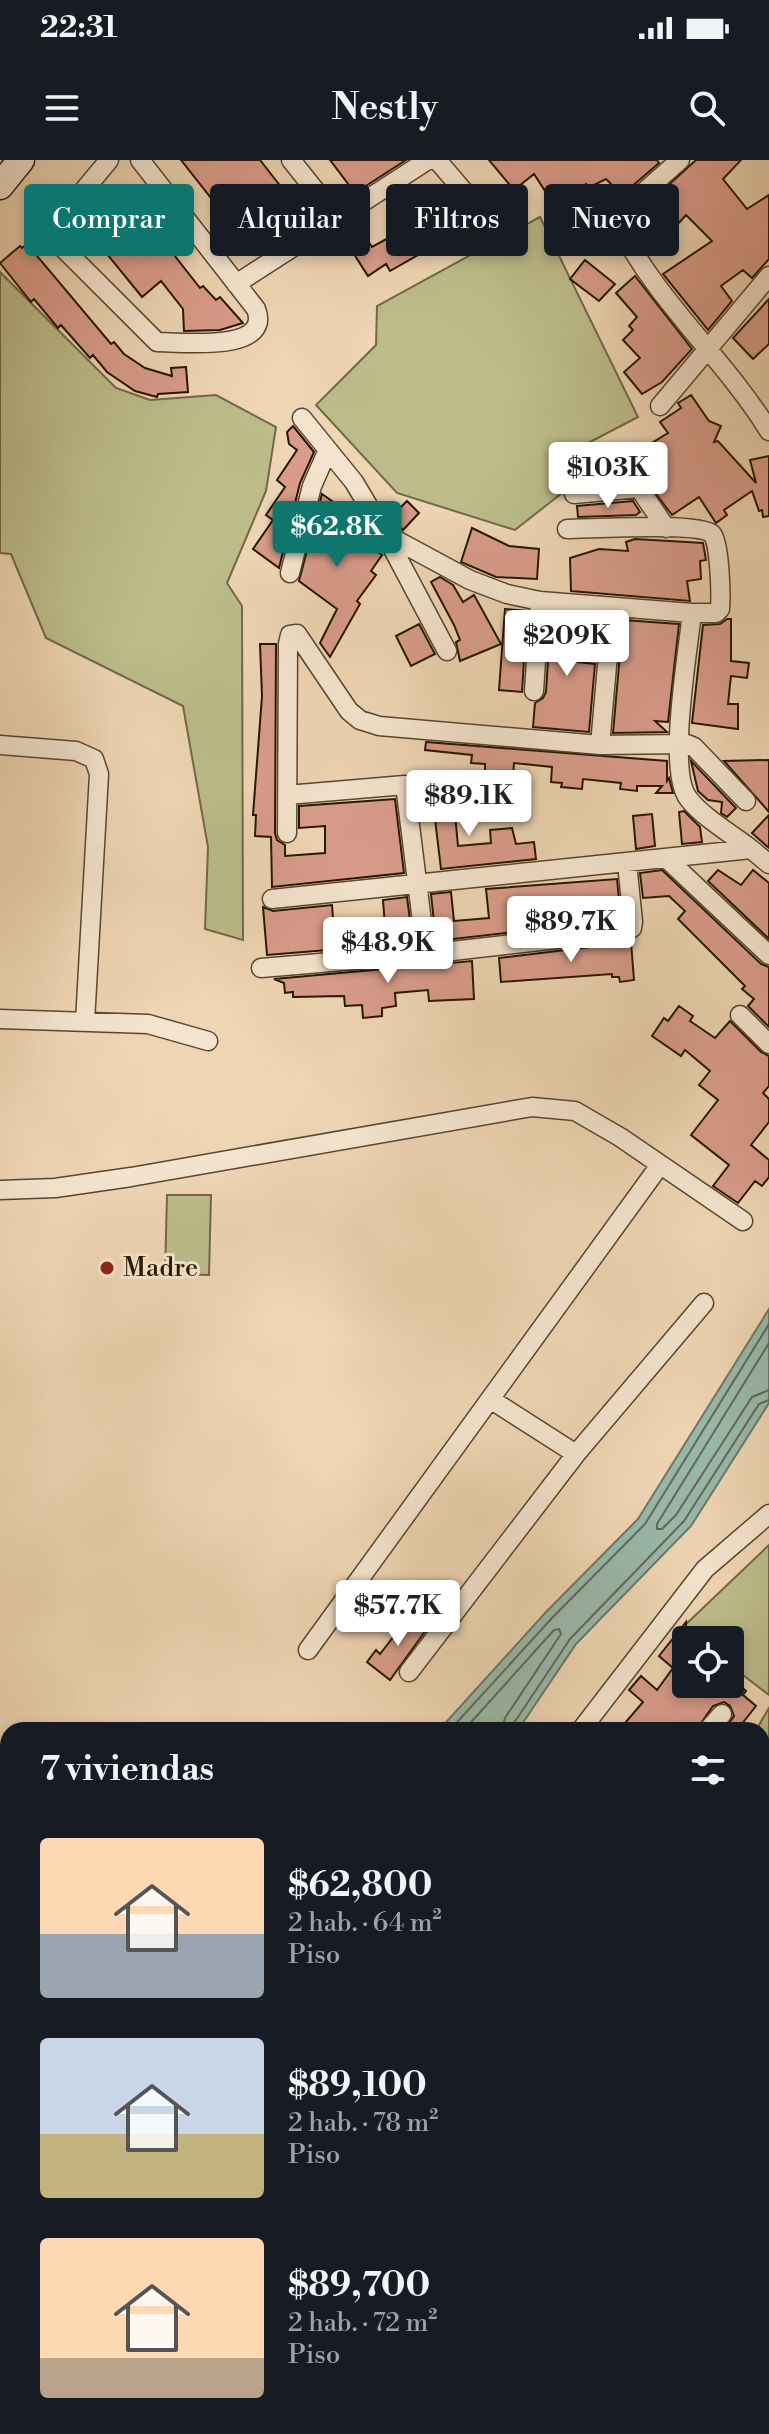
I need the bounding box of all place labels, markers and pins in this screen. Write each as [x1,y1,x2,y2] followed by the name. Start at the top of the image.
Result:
[552,442,664,510] pin: $103K
[272,501,402,569] pin: $62.8K
[511,610,623,678] pin: $209K
[404,770,534,838] pin: $89.1K
[506,896,636,964] pin: $89.7K
[323,917,453,985] pin: $48.9K
[123,1252,198,1284] place label: Madre
[98,1259,116,1277] marker: Madre
[333,1580,463,1648] pin: $57.7K

